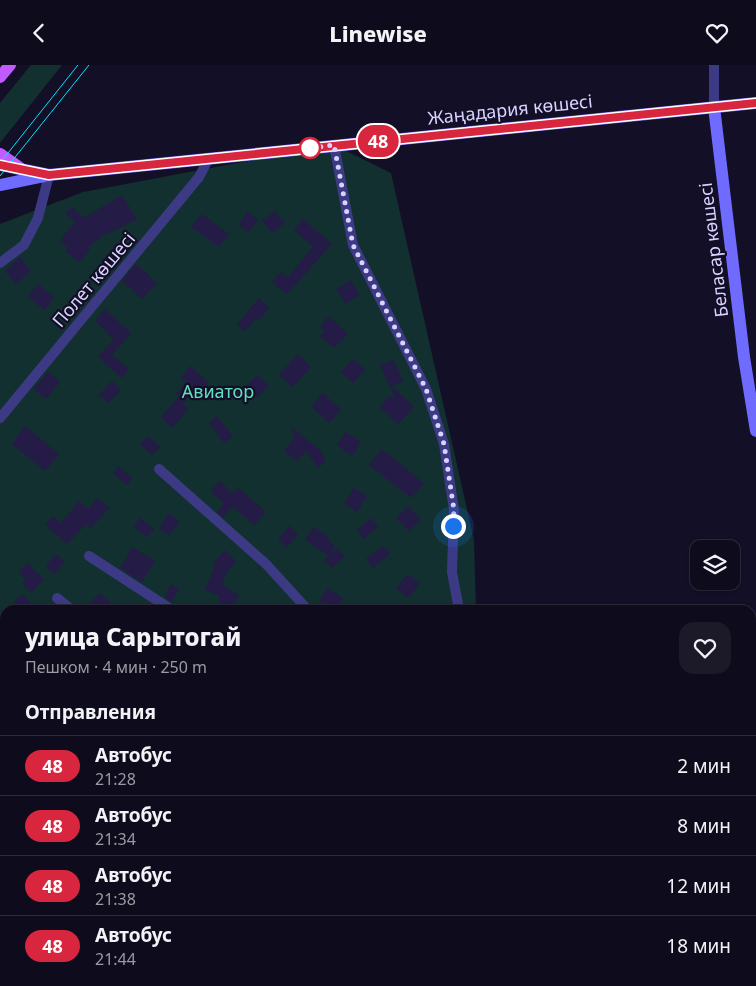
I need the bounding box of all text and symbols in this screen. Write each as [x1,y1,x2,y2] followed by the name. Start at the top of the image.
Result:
[329,18,427,48] text: Linewise
[25,19,53,47] icon: back
[703,19,731,47] icon: heart
[426,88,594,130] street label: Жаңадария көшесі
[356,125,400,157] line badge: 48
[368,129,388,153] text: 48
[299,137,321,159] unlabelled marker
[693,181,733,319] street label: Беласар көшесі
[46,227,140,332] street label: Полет көшесі
[182,379,254,403] park label: Авиатор
[441,514,466,539] your location
[690,540,740,590] map controls
[690,540,740,590] button: layers
[25,620,241,653] text: улица Сарытогай
[679,622,731,674] button: heart
[25,656,207,678] text: Пешком · 4 мин · 250 m
[25,699,156,725] text: Отправления
[95,742,172,768] text: Автобус
[677,753,731,779] text: 2 мин
[42,754,63,778] text: 48
[95,768,136,790] text: 21:28
[95,802,172,828] text: Автобус
[677,813,731,839] text: 8 мин
[42,814,63,838] text: 48
[95,828,136,850] text: 21:34
[95,862,172,888] text: Автобус
[666,873,731,899] text: 12 мин
[42,874,63,898] text: 48
[95,888,136,910] text: 21:38
[95,922,172,948] text: Автобус
[666,933,731,959] text: 18 мин
[42,934,63,958] text: 48
[95,948,136,970] text: 21:44

